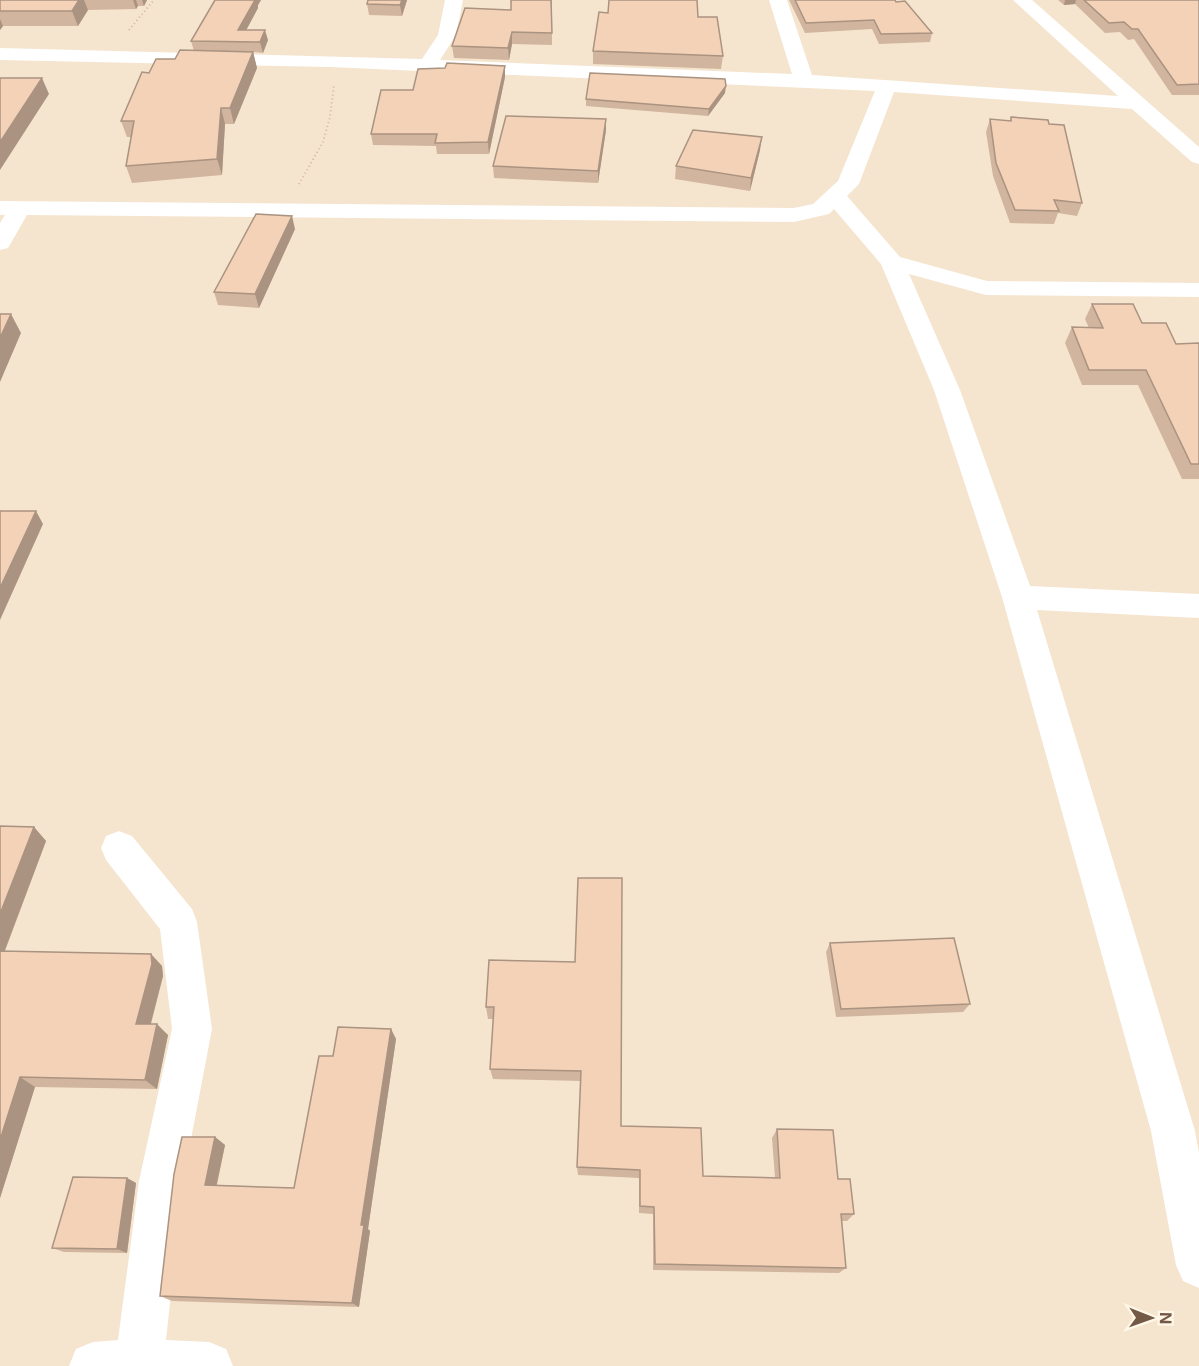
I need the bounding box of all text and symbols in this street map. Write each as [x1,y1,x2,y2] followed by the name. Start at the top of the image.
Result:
[1121,1288,1181,1348] north arrow
[1156,1312,1176,1325] text: N

